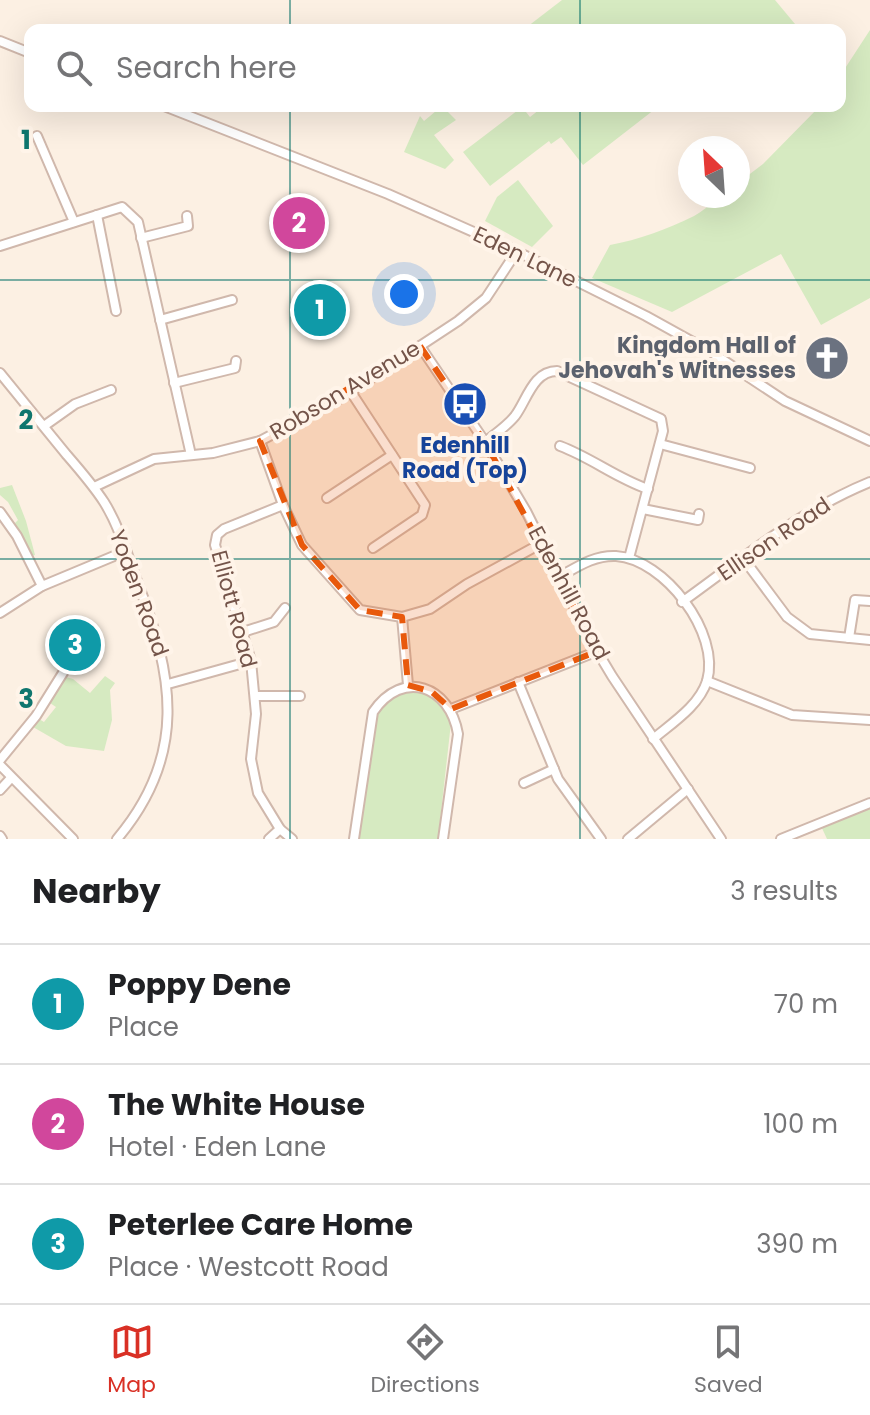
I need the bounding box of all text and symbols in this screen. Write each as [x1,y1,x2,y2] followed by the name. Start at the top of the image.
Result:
[24,24,846,112] search box
[52,46,96,90] icon: search
[116,46,297,89] text: Search here
[21,122,31,158] text: 1
[678,136,750,208] north arrow
[273,193,325,253] pin: 2
[468,219,582,295] street label: Eden Lane
[384,274,424,314] your location
[294,280,346,340] pin: 1
[558,330,796,386] place label: Kingdom Hall of Jehovah's Witnesses
[264,333,426,447] street label: Robson Avenue
[803,334,851,382] church icon: Kingdom Hall of Jehovah's Witnesses
[441,380,489,428] bus stop icon: Edenhill Road (Top)
[19,402,34,438] text: 2
[402,430,528,486] place label: Edenhill Road (Top)
[711,490,837,588] street label: Ellison Road
[521,521,617,665] street label: Edenhill Road
[102,525,176,661] street label: Yoden Road
[203,547,265,671] street label: Elliott Road
[49,615,101,675] pin: 3
[18,681,34,717] text: 3
[32,867,161,915] text: Nearby
[730,873,838,909] text: 3 results
[108,963,291,1006] text: Poppy Dene
[53,986,63,1022] text: 1
[774,986,838,1022] text: 70 m
[108,1009,179,1045] text: Place
[108,1083,365,1126] text: The White House
[51,1106,65,1142] text: 2
[763,1106,838,1142] text: 100 m
[108,1129,326,1165] text: Hotel · Eden Lane
[108,1203,413,1246] text: Peterlee Care Home
[50,1226,66,1262] text: 3
[756,1226,838,1262] text: 390 m
[108,1249,389,1285] text: Place · Westcott Road
[107,1320,156,1401] tab: Map
[370,1320,480,1401] tab: Directions
[694,1320,763,1401] tab: Saved

